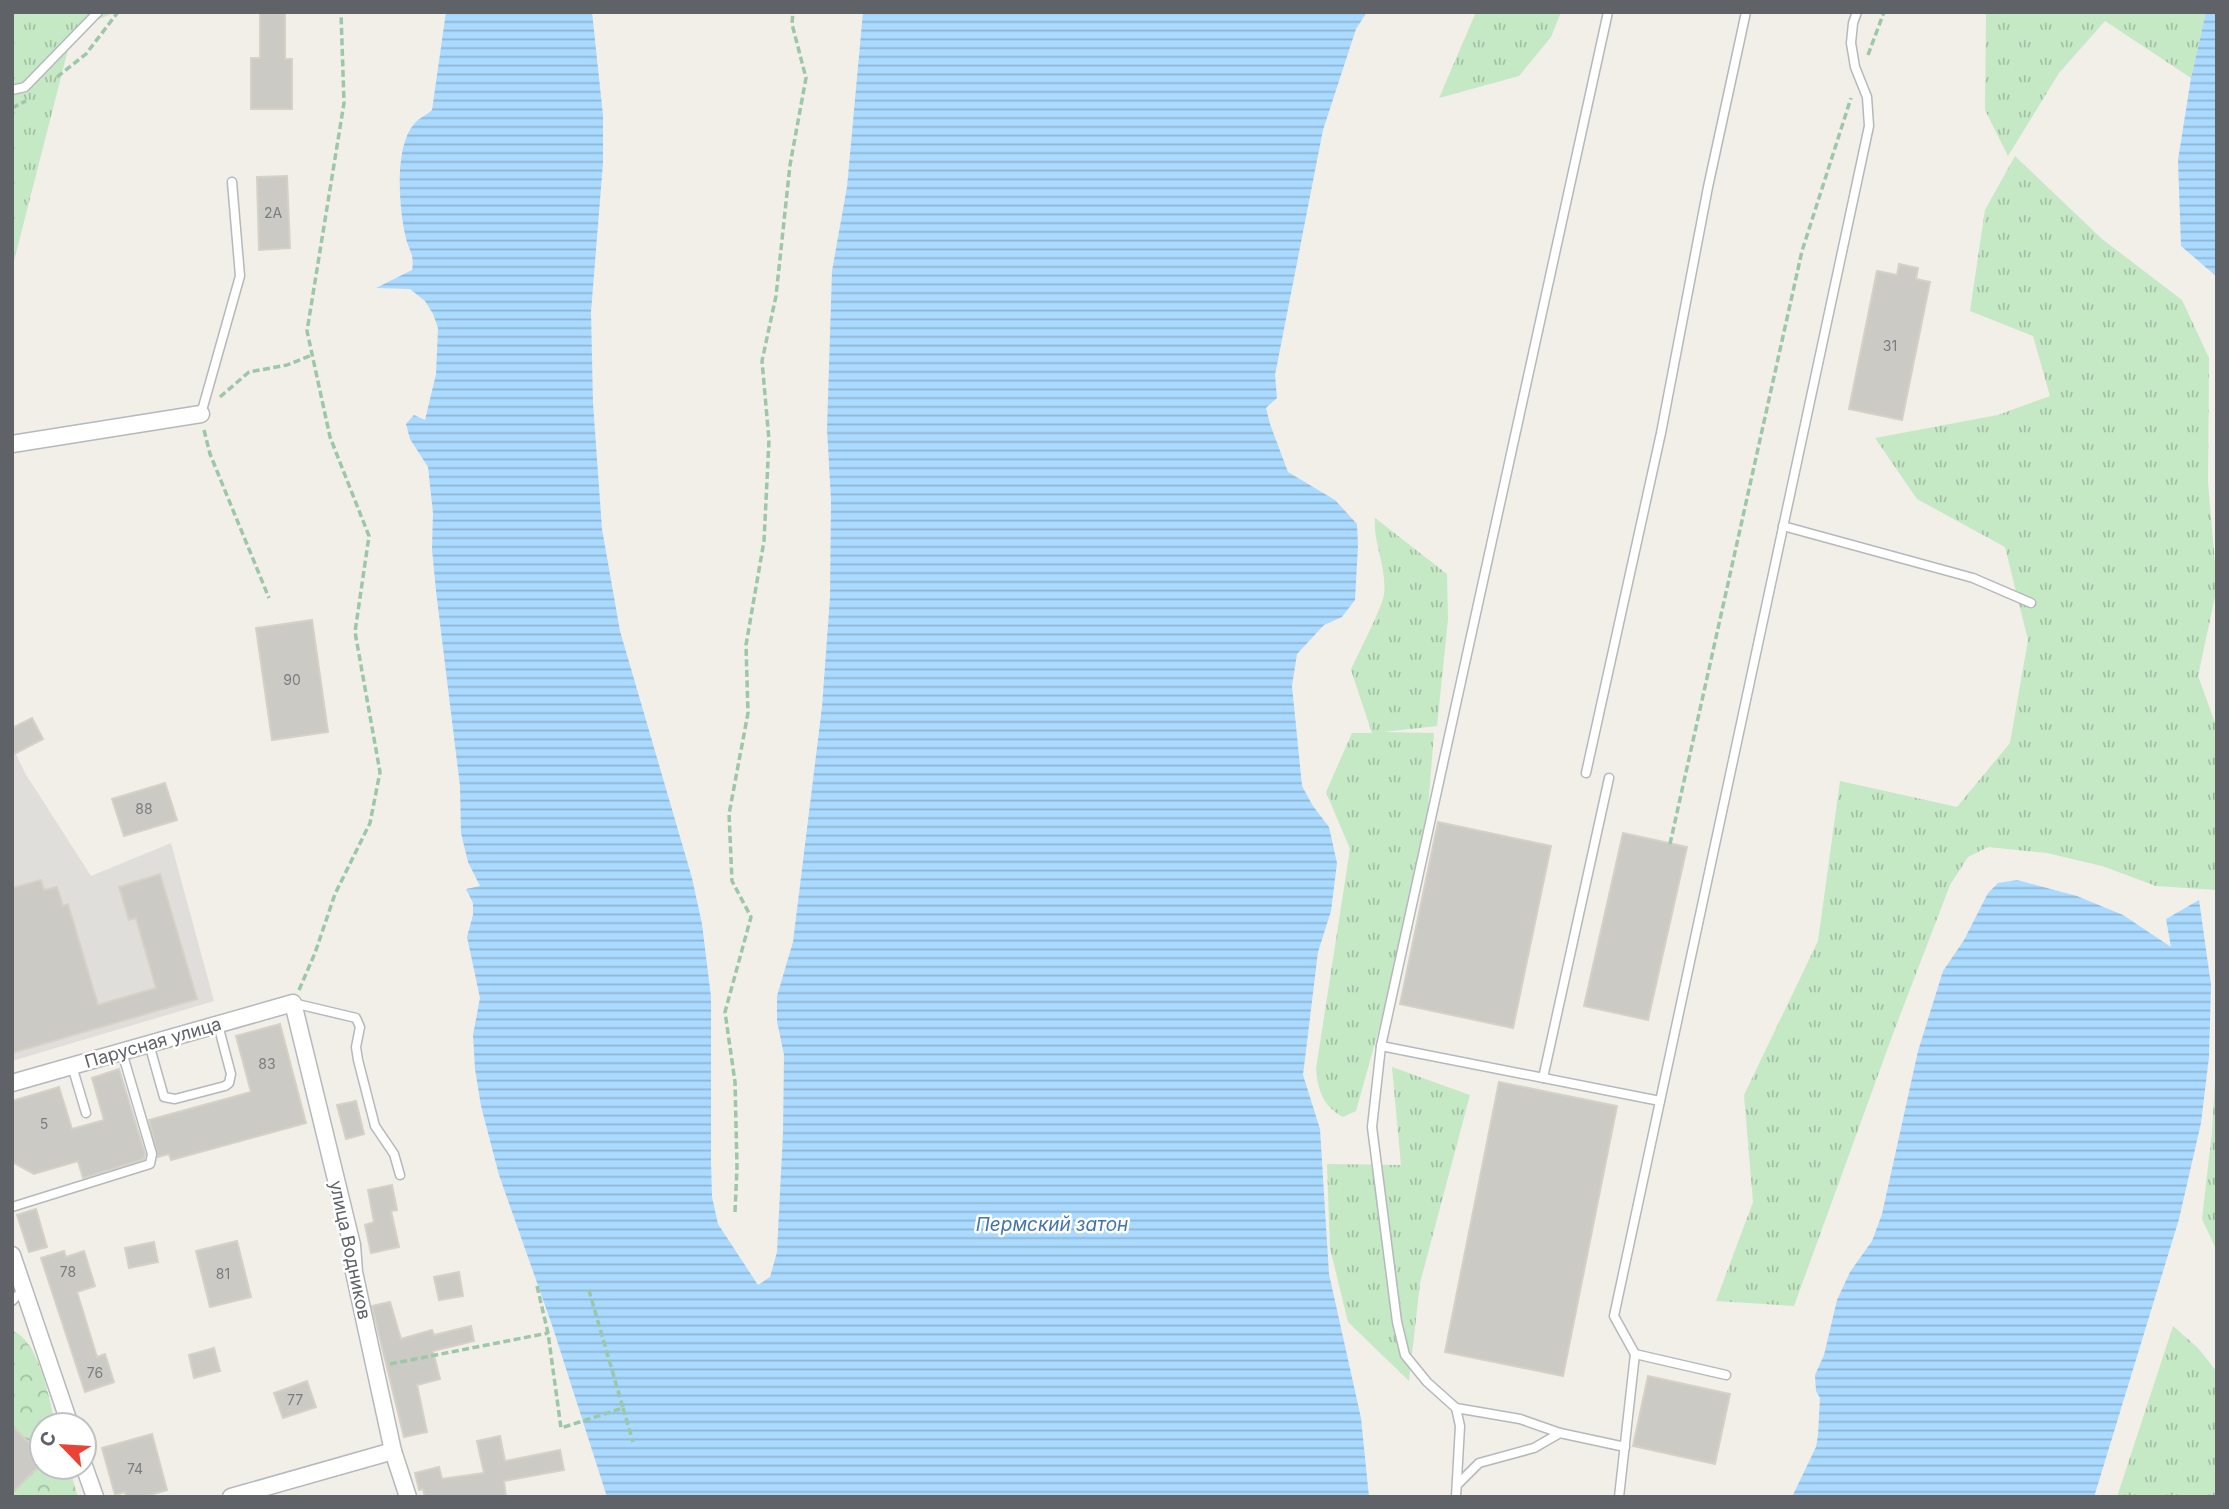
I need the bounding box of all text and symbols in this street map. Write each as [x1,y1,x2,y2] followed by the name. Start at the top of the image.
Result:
[264,204,282,221] house number: 2А
[1883,337,1897,354] house number: 31
[283,671,301,688] house number: 90
[135,800,153,817] house number: 88
[82,1013,224,1072] street label: Парусная улица
[258,1055,276,1072] house number: 83
[40,1115,48,1132] house number: 5
[325,1178,375,1321] street label: улица Водников
[976,1213,1128,1236] water label: Пермский затон
[60,1263,76,1280] house number: 78
[216,1265,230,1282] house number: 81
[87,1364,103,1381] house number: 76
[287,1391,303,1408] house number: 77
[28,1411,98,1481] north arrow
[35,1428,61,1450] text: С
[127,1460,143,1477] house number: 74

